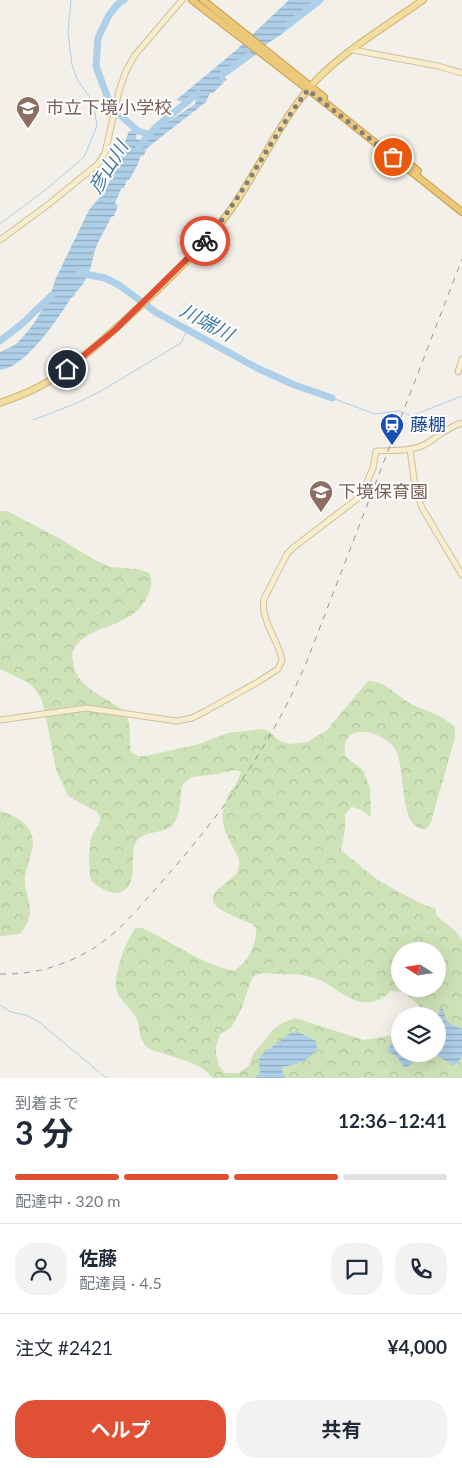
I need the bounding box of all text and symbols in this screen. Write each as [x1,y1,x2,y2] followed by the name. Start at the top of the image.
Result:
[15,95,41,129] school or university icon: 市立下境小学校
[46,96,172,118] place label: 市立下境小学校
[83,135,133,197] water label: 彦山川
[372,136,414,178] pin
[379,143,407,171] icon: bag
[180,216,230,266] courier
[191,227,219,255] icon: bike
[177,298,240,346] water label: 川端川
[46,348,88,390] pin
[53,355,81,383] icon: home
[379,412,405,446] station icon: 藤棚
[410,413,446,435] place label: 藤棚
[308,479,334,513] school or university icon: 下境保育園
[338,480,428,502] place label: 下境保育園
[391,942,446,998] north arrow
[391,942,446,1062] map controls
[391,1007,446,1062] button: layers
[15,1093,79,1112] text: 到着まで
[338,1109,447,1132] text: 12:36–12:41
[15,1113,73,1152] text: 3 分
[15,1191,120,1210] text: 配達中 · 320 m
[15,1243,67,1295] button: person
[331,1243,383,1295] button: chat
[395,1243,447,1295] button: phone
[79,1246,117,1269] text: 佐藤
[79,1273,162,1292] text: 配達員 · 4.5
[387,1335,447,1358] text: ¥4,000
[15,1336,113,1359] text: 注文 #2421
[15,1400,226,1458] button: ヘルプ
[236,1400,447,1458] button: 共有

